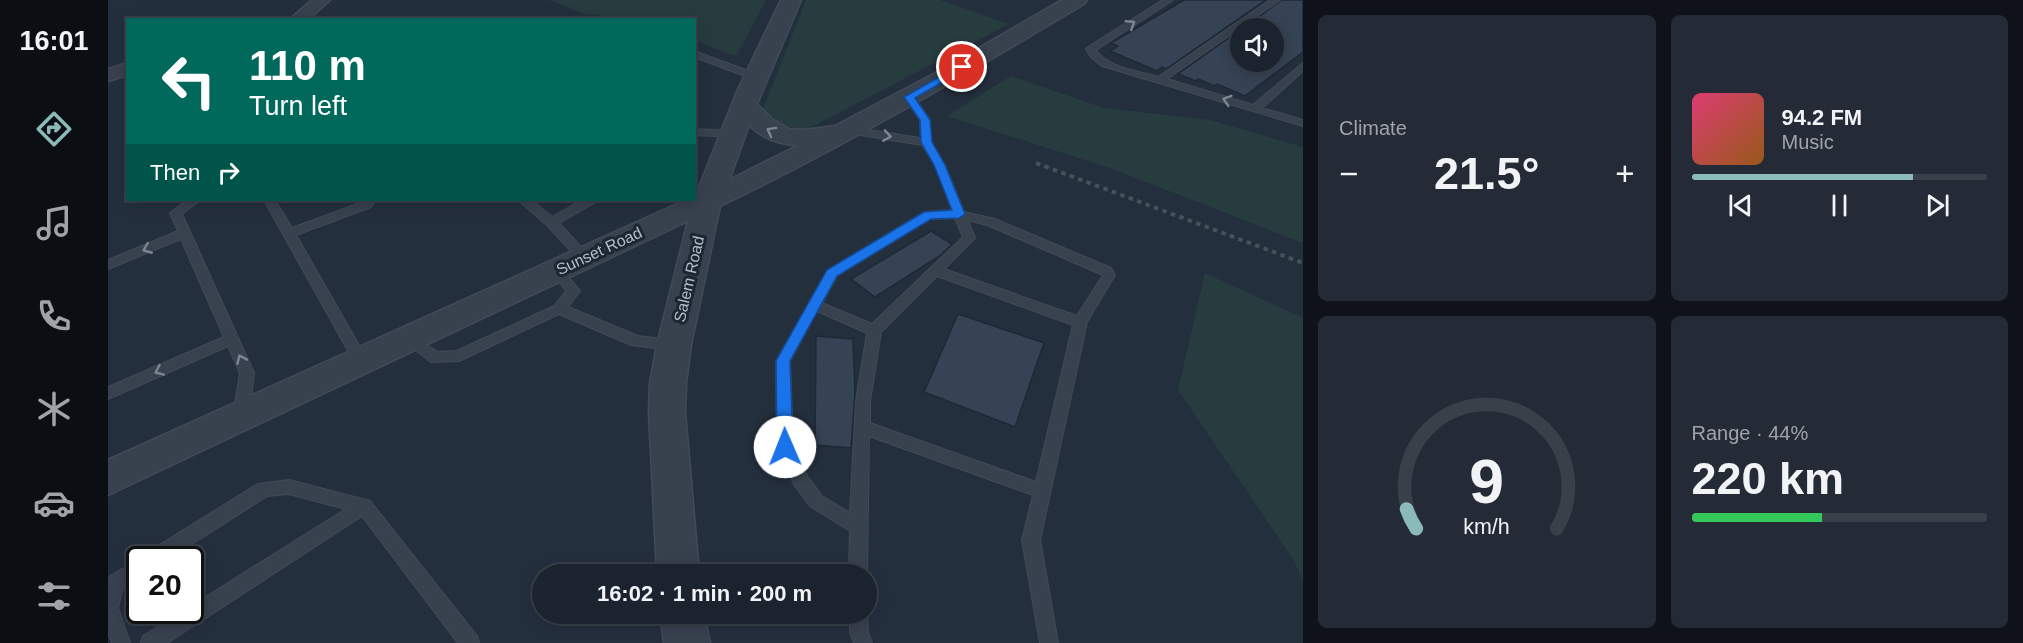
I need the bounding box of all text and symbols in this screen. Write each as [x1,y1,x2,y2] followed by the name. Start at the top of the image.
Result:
[1230,18,1284,72] map controls
[1230,18,1284,72] button: sound
[1125,19,1135,31] one-way arrow
[19,26,89,56] text: 16:01
[936,41,987,92] pin
[150,42,228,120] icon: left
[249,42,366,89] text: 110 m
[945,50,978,83] icon: arrive
[249,91,347,121] text: Turn left
[1222,95,1233,107] one-way arrow
[1782,105,1862,130] text: 94.2 FM
[33,108,75,150] icon: directions
[1339,117,1407,139] text: Climate
[767,127,777,138] one-way arrow
[882,129,892,142] one-way arrow
[1782,131,1834,153] text: Music
[1434,148,1540,199] text: 21.5°
[1339,155,1358,192] text: −
[1615,155,1635,192] text: +
[212,156,245,189] icon: right
[150,160,200,185] text: Then
[1724,189,1757,222] icon: previous
[1823,189,1856,222] icon: pause
[1921,189,1954,222] icon: next
[33,202,75,244] icon: music
[553,224,645,278] street label: Sunset Road
[671,234,707,324] street label: Salem Road
[142,242,153,254] one-way arrow
[33,295,75,337] icon: phone
[236,355,248,366] one-way arrow
[154,363,165,375] one-way arrow
[33,388,75,430] icon: climate
[753,415,817,479] position arrow
[1692,422,1808,444] text: Range · 44%
[1469,447,1504,516] text: 9
[1692,453,1844,504] text: 220 km
[33,482,75,524] icon: car
[1464,515,1510,539] text: km/h
[126,546,204,624] speed limit sign: 20
[33,575,75,617] icon: filters
[597,581,812,606] text: 16:02 · 1 min · 200 m

